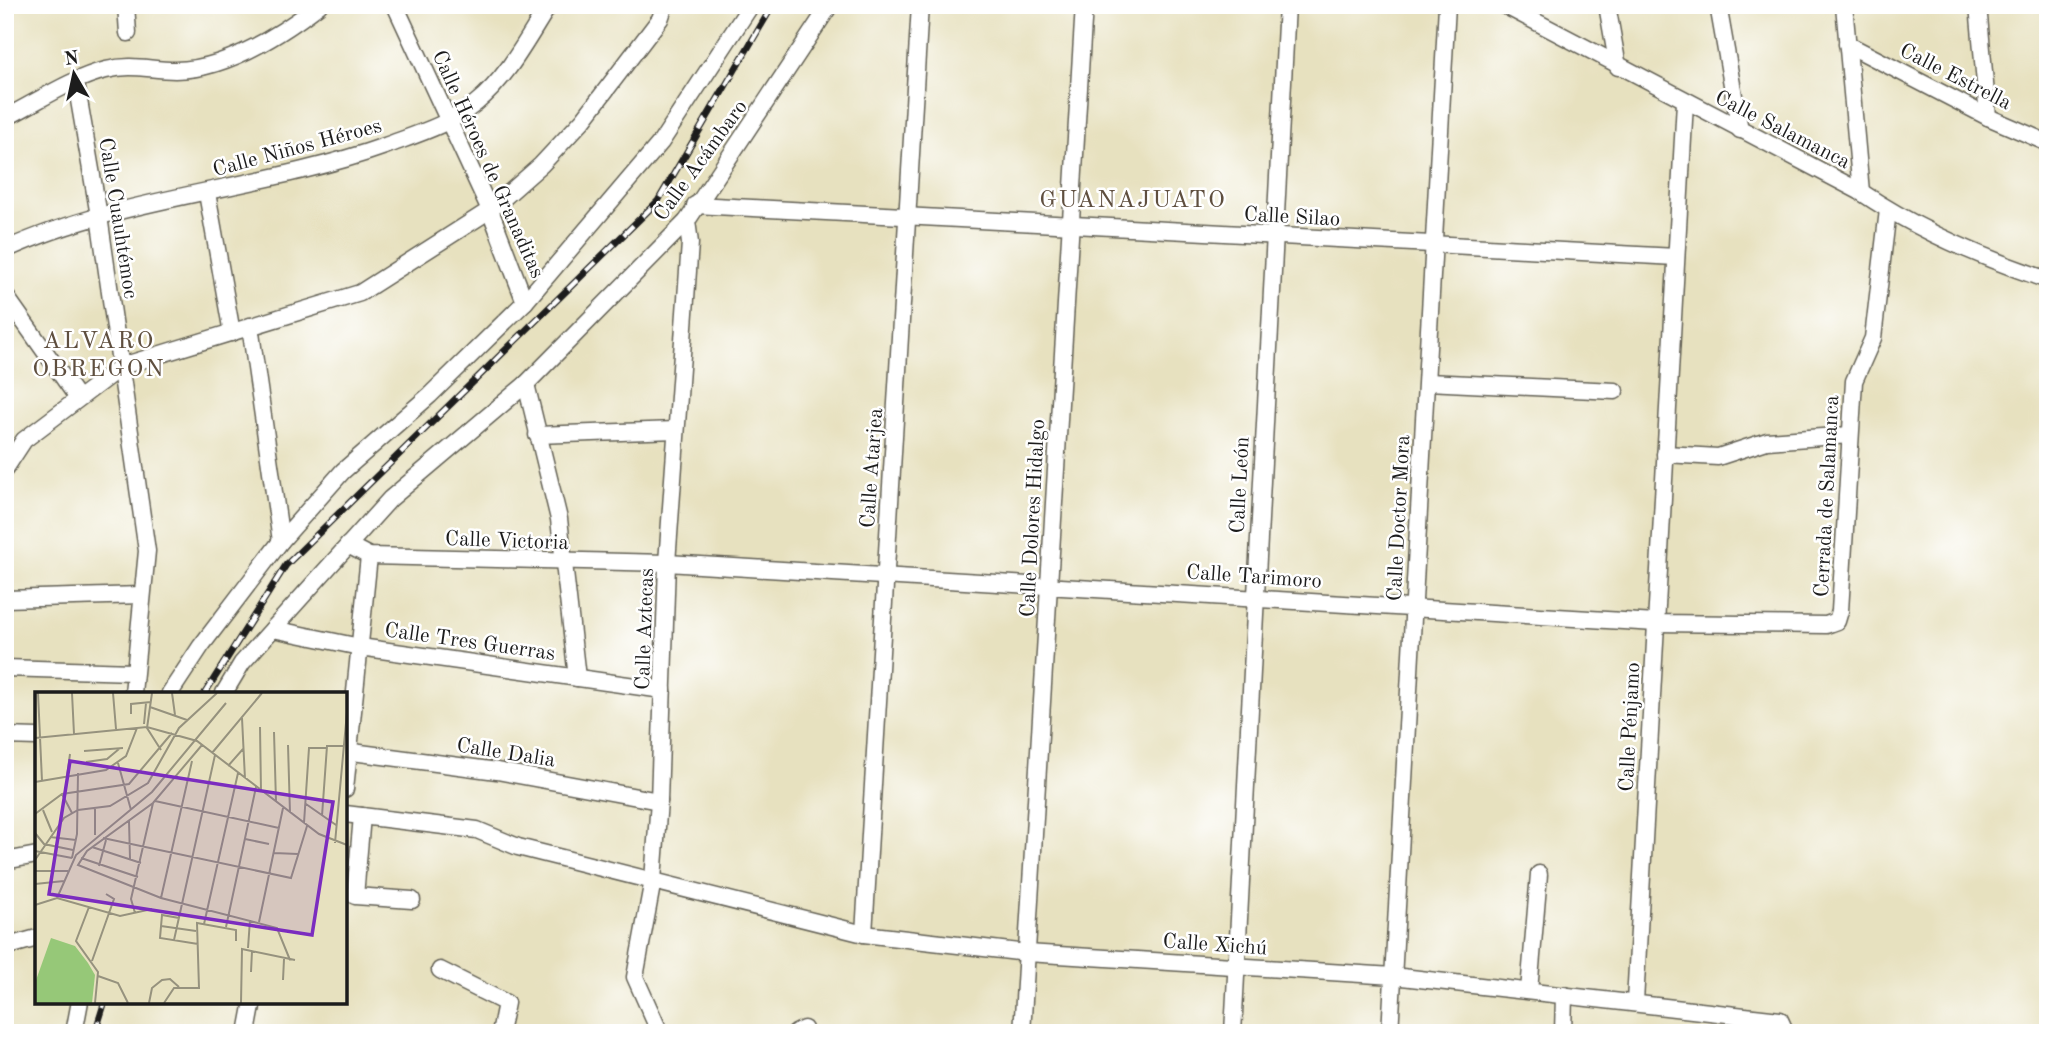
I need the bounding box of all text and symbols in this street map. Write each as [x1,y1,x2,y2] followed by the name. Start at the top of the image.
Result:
[38,38,108,108] north arrow
[1896,40,2015,114] street label: Calle Estrella
[428,48,547,282] street label: Calle Héroes de Granaditas
[63,49,81,70] text: N
[1711,87,1853,173] street label: Calle Salamanca
[650,97,752,225] street label: Calle Acámbaro
[211,116,384,181] street label: Calle Niños Héroes
[94,136,141,300] street label: Calle Cuauhtémoc
[1039,189,1227,213] district label: GUANAJUATO
[1243,204,1341,231] street label: Calle Silao
[32,330,166,382] district label: ALVARO OBREGON
[1812,394,1843,598] street label: Cerrada de Salamanca
[858,407,887,529] street label: Calle Atarjea
[1018,418,1049,618] street label: Calle Dolores Hidalgo
[1385,434,1414,602] street label: Calle Doctor Mora
[1227,436,1254,534] street label: Calle León
[445,529,569,554] street label: Calle Victoria
[1185,562,1322,593] street label: Calle Tarimoro
[633,568,658,691] street label: Calle Aztecas
[383,620,557,665] street label: Calle Tres Guerras
[1617,662,1644,792] street label: Calle Pénjamo
[35,692,346,1003] inset map
[455,735,557,772] street label: Calle Dalia
[1162,931,1268,960] street label: Calle Xichú

